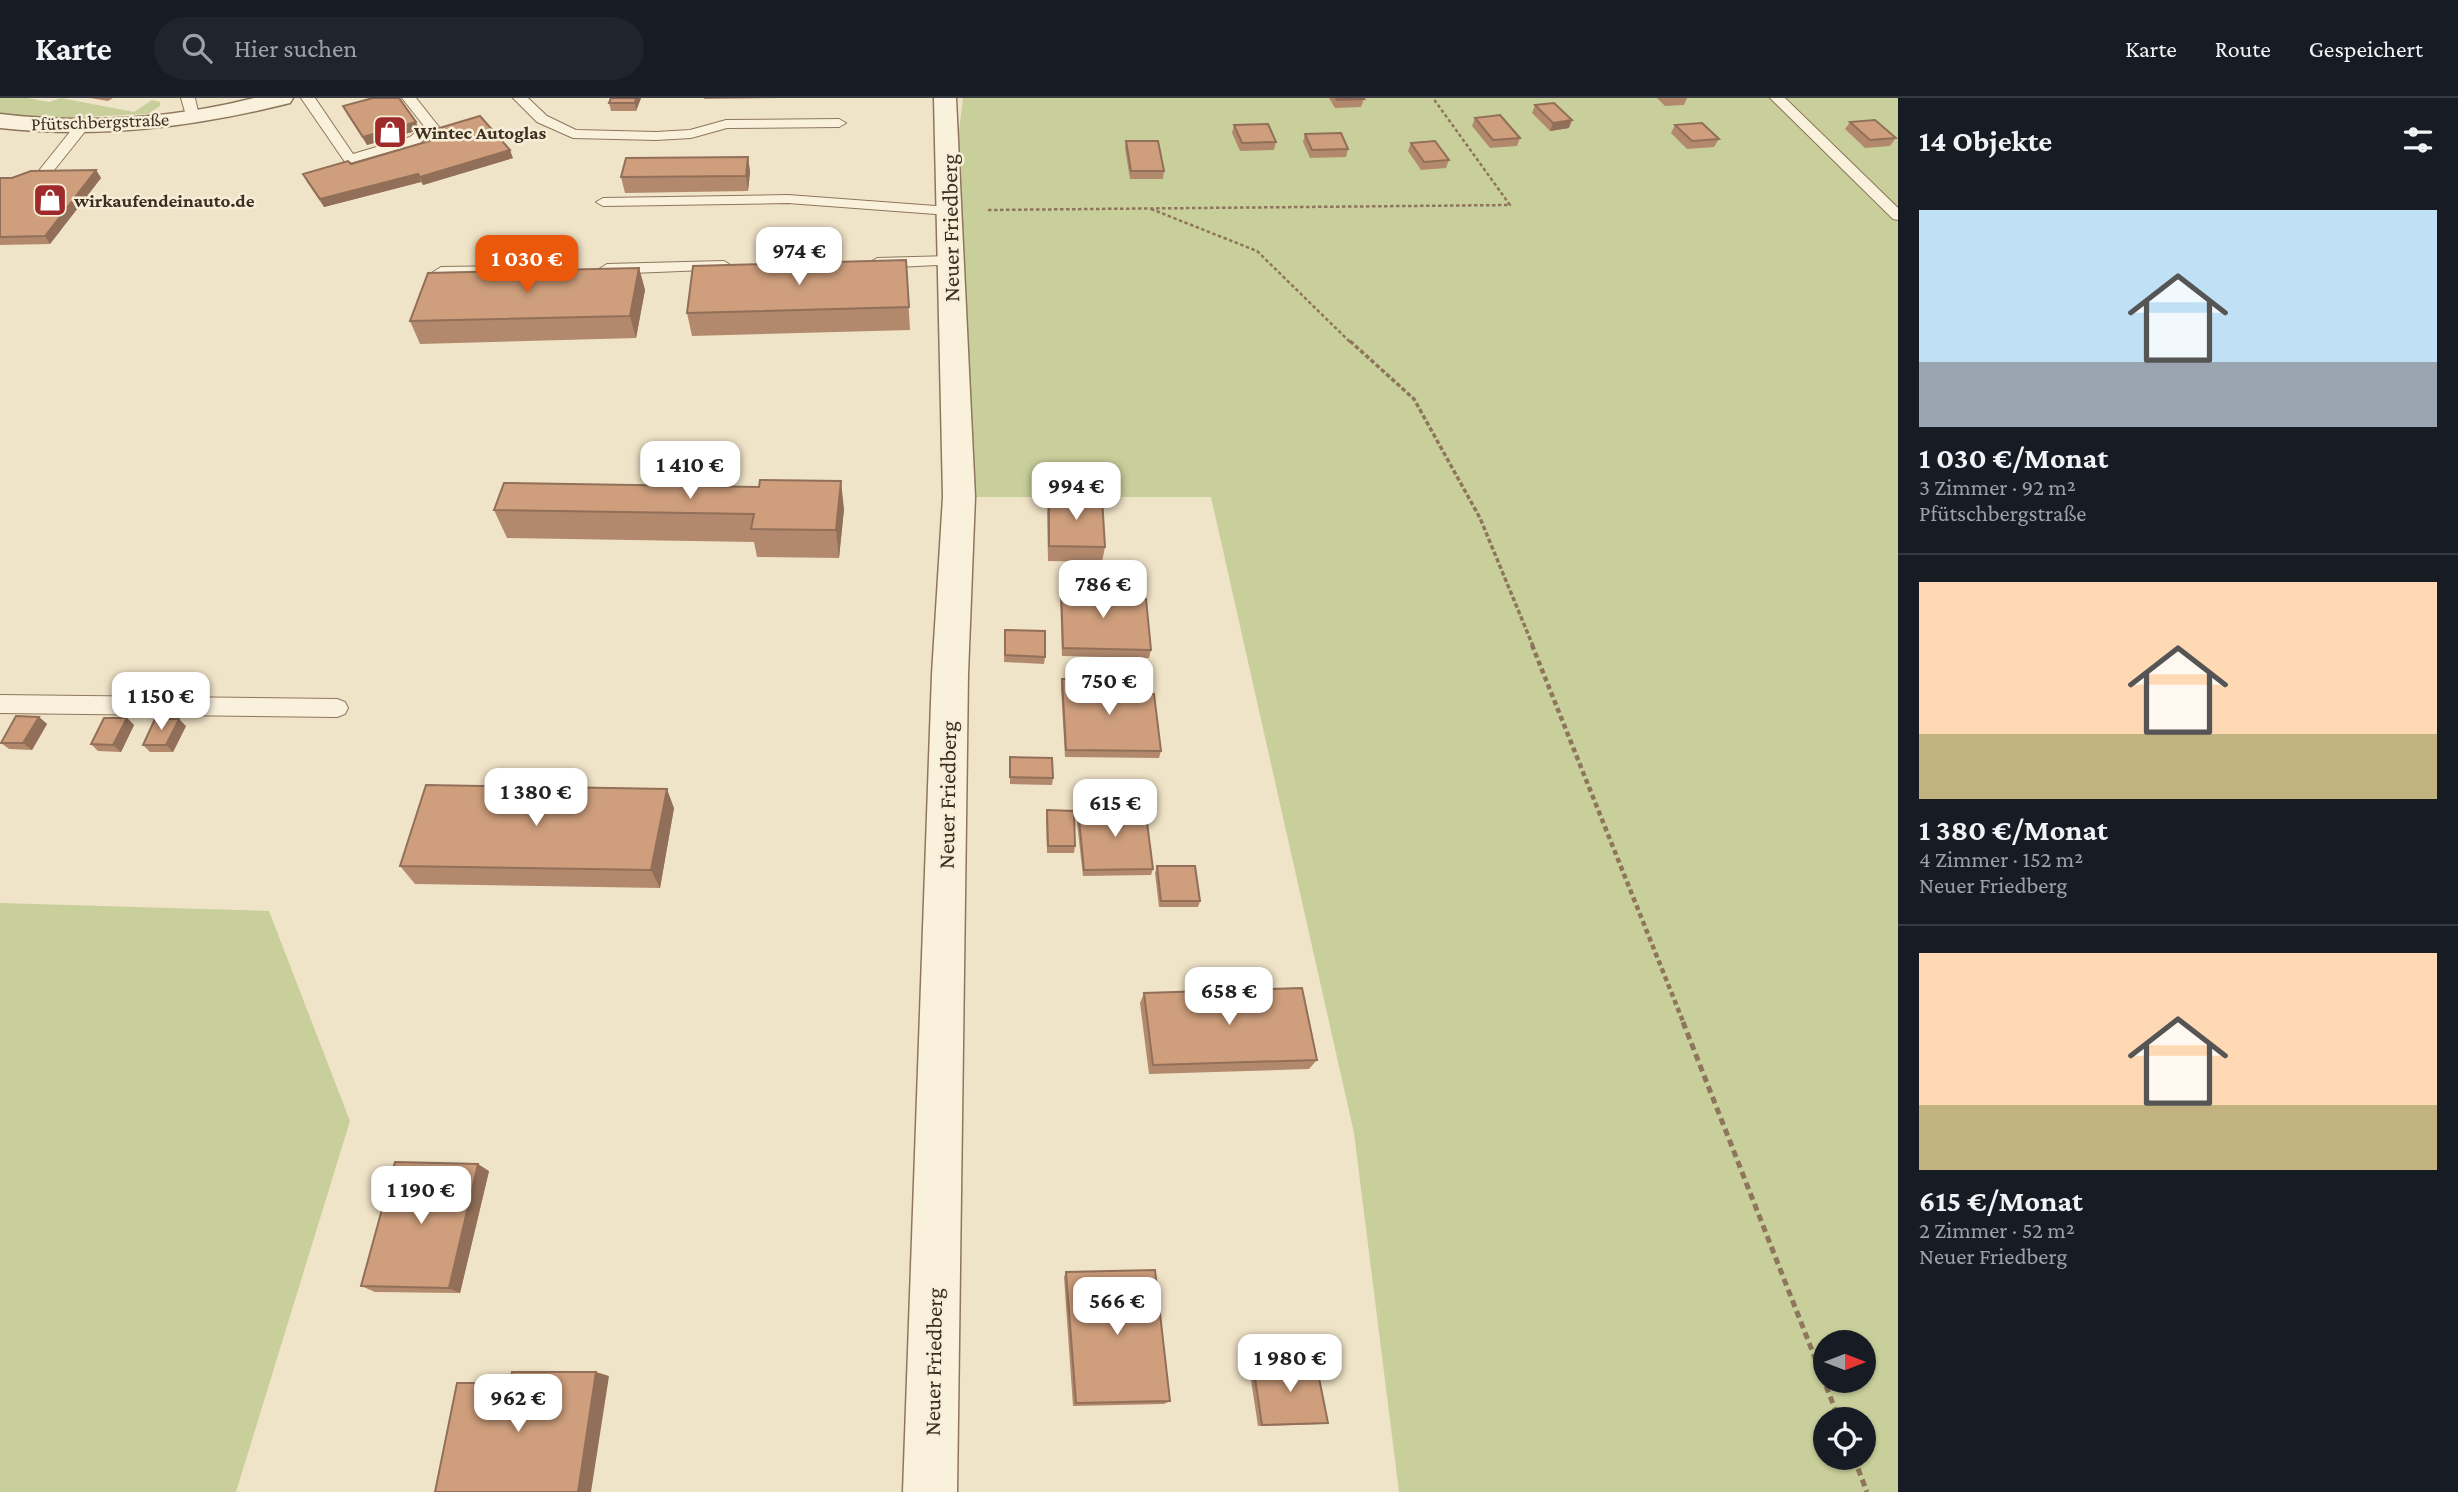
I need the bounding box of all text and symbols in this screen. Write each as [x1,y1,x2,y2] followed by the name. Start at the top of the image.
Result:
[154,17,644,80] search box
[178,29,216,67] icon: search
[35,30,112,67] text: Karte
[234,34,357,63] text: Hier suchen
[2125,35,2177,62] text: Karte
[2215,35,2271,62] text: Route
[2309,35,2423,62] text: Gespeichert
[31,109,169,134] street label: Pfütschbergstraße
[371,113,409,151] shop icon: Wintec Autoglas
[2399,121,2437,159] icon: filters
[413,122,547,143] place label: Wintec Autoglas
[1919,124,2052,157] text: 14 Objekte
[936,154,964,302] street label: Neuer Friedberg
[31,181,69,219] shop icon: wirkaufendeinauto.de
[73,190,255,211] place label: wirkaufendeinauto.de
[750,228,848,287] pin: 974 €
[462,236,592,295] pin: 1 030 €
[772,237,826,263] text: 974 €
[491,245,563,271] text: 1 030 €
[2115,255,2241,381] icon: home
[1919,441,2108,474] text: 1 030 €/Monat
[625,442,755,501] pin: 1 410 €
[656,451,724,477] text: 1 410 €
[1027,462,1125,522] pin: 994 €
[1048,472,1104,498] text: 994 €
[1919,474,2076,500] text: 3 Zimmer · 92 m²
[1919,500,2086,526] text: Pfütschbergstraße
[1054,560,1152,620] pin: 786 €
[1075,570,1131,596] text: 786 €
[2115,627,2241,753] icon: home
[1060,658,1158,717] pin: 750 €
[1081,667,1137,693] text: 750 €
[96,672,226,732] pin: 1 150 €
[128,682,194,708] text: 1 150 €
[933,721,961,869] street label: Neuer Friedberg
[471,768,601,828] pin: 1 380 €
[500,778,572,804] text: 1 380 €
[1066,780,1164,839] pin: 615 €
[1089,789,1141,815] text: 615 €
[1919,813,2108,846] text: 1 380 €/Monat
[1919,846,2083,872] text: 4 Zimmer · 152 m²
[1919,872,2067,898] text: Neuer Friedberg
[1180,968,1278,1027] pin: 658 €
[1201,977,1257,1003] text: 658 €
[2115,998,2241,1124] icon: home
[356,1166,486,1226] pin: 1 190 €
[387,1176,455,1202] text: 1 190 €
[1919,1184,2083,1217] text: 615 €/Monat
[1919,1217,2075,1243] text: 2 Zimmer · 52 m²
[1919,1243,2067,1269] text: Neuer Friedberg
[1068,1278,1166,1337] pin: 566 €
[1089,1287,1145,1313] text: 566 €
[919,1288,947,1436] street label: Neuer Friedberg
[1813,1330,1876,1393] north arrow
[1813,1330,1876,1470] map controls
[1225,1334,1355,1394] pin: 1 980 €
[1254,1344,1326,1370] text: 1 980 €
[469,1374,567,1434] pin: 962 €
[490,1384,546,1410] text: 962 €
[1813,1407,1876,1470] button: locate

